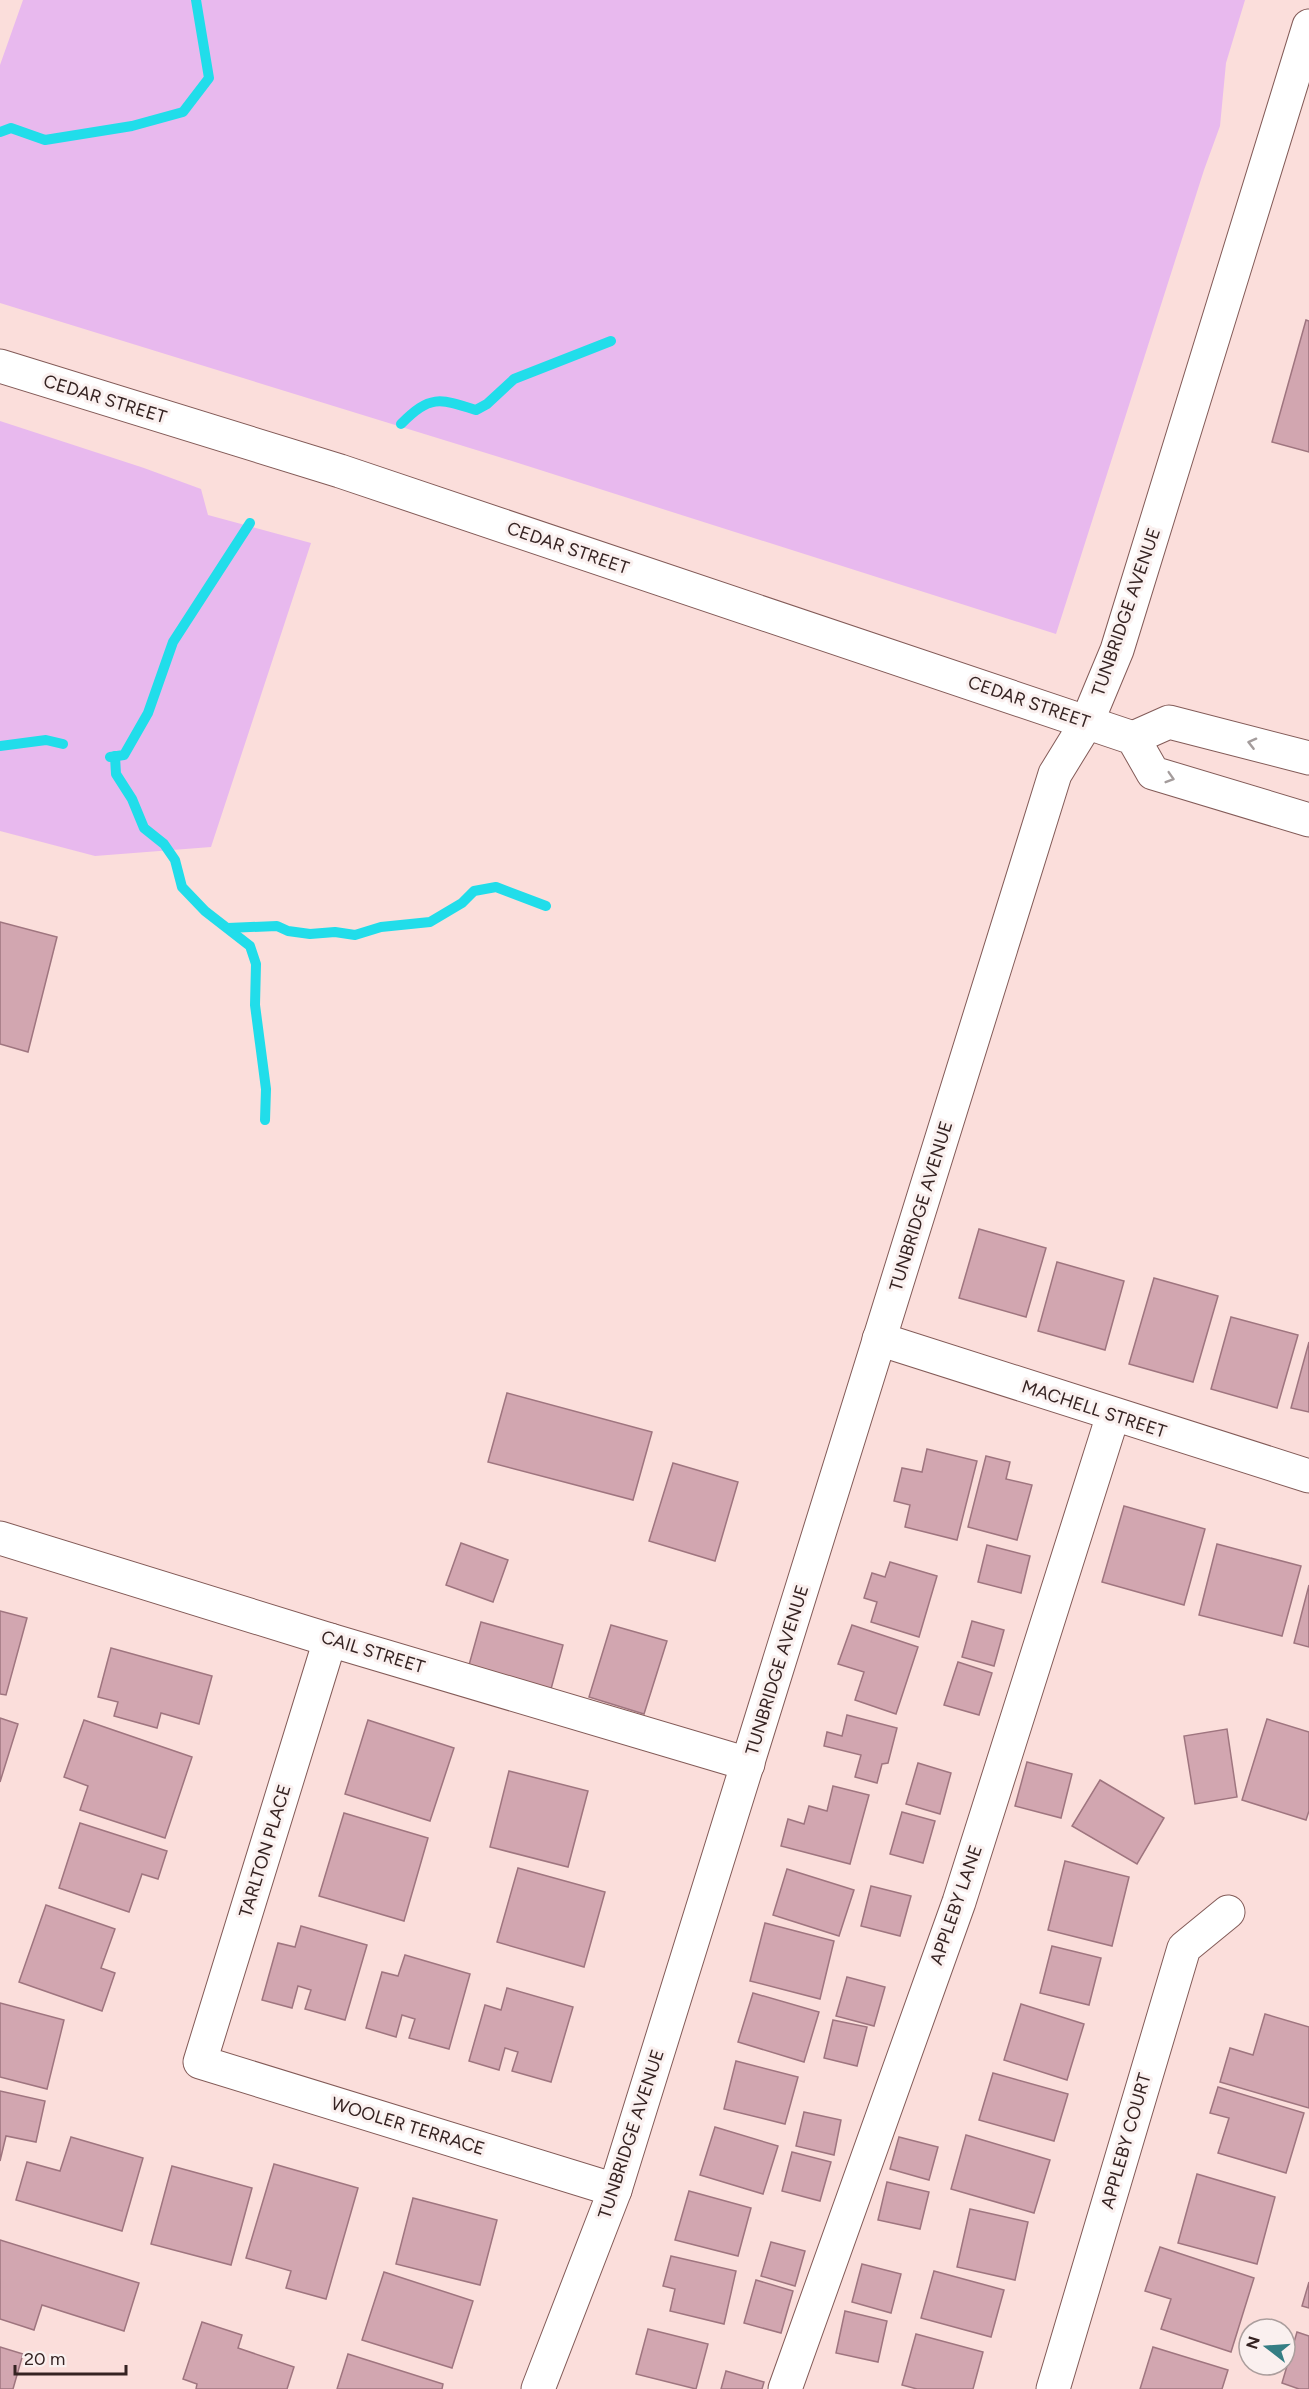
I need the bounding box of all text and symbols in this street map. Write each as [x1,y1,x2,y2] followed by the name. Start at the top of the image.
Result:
[41,370,169,428] street label: CEDAR STREET
[504,517,632,579] street label: CEDAR STREET
[1087,525,1165,699] street label: TUNBRIDGE AVENUE
[965,671,1093,733] street label: CEDAR STREET
[1247,738,1257,751] one-way arrow
[1164,771,1175,783] one-way arrow
[885,1118,957,1294] street label: TUNBRIDGE AVENUE
[1019,1375,1169,1443] street label: MACHELL STREET
[741,1582,813,1758] street label: TUNBRIDGE AVENUE
[318,1626,428,1678] street label: CAIL STREET
[234,1782,296,1920] street label: TARLTON PLACE
[925,1842,987,1968] street label: APPLEBY LANE
[593,2047,669,2221] street label: TUNBRIDGE AVENUE
[1096,2071,1156,2211] street label: APPLEBY COURT
[328,2092,488,2160] street label: WOOLER TERRACE
[1237,2317,1297,2377] north arrow
[1242,2334,1264,2351] text: N
[15,2338,126,2376] scale bar
[24,2348,65,2370] text: 20 m

